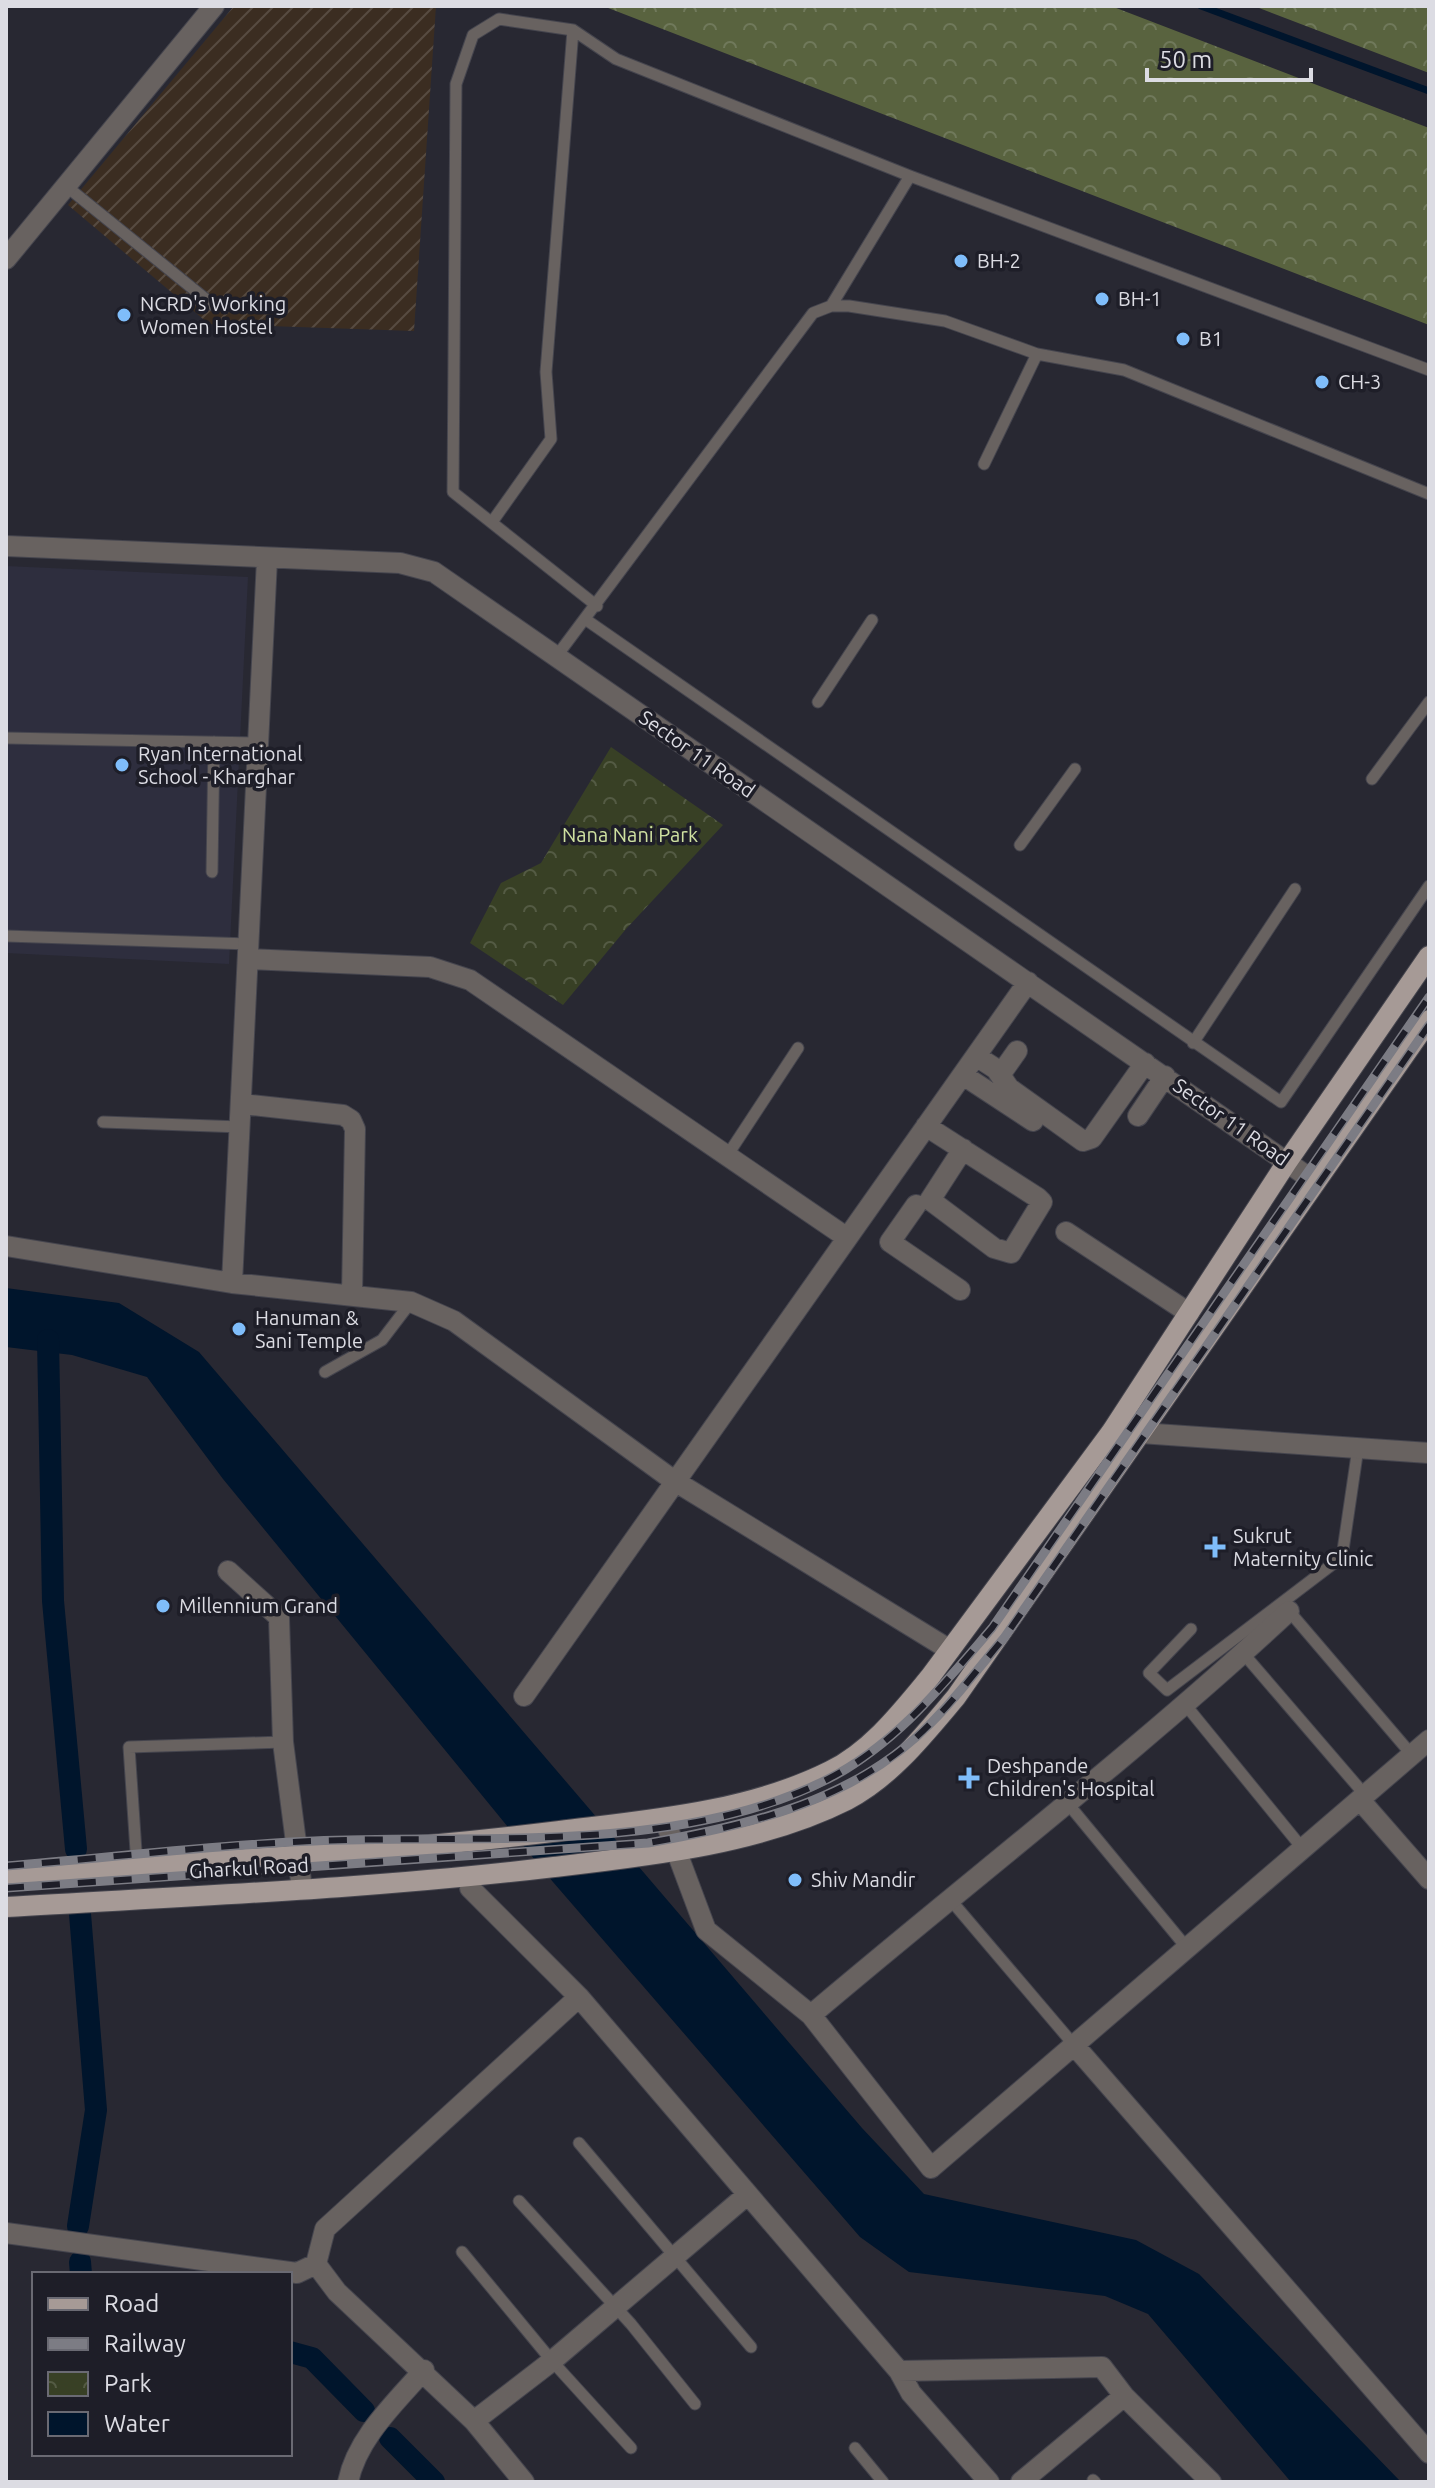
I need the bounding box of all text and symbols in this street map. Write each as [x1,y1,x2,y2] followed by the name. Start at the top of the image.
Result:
[1147,32,1311,82] scale bar
[1159,46,1212,73] text: 50 m
[977,249,1021,272] place label: BH-2
[952,252,970,270] marker: BH-2
[1118,287,1162,310] place label: BH-1
[1093,290,1111,308] marker: BH-1
[140,292,286,338] place label: NCRD's Working Women Hostel
[115,306,133,324] marker: NCRD's Working Women Hostel
[1199,327,1223,350] place label: B1
[1174,330,1192,348] marker: B1
[1338,370,1381,393] place label: CH-3
[1313,373,1331,391] marker: CH-3
[635,705,759,802] street label: Sector 11 Road
[138,742,302,788] place label: Ryan International School - Kharghar
[113,756,131,774] marker: Ryan International School - Kharghar
[562,823,698,846] park label: Nana Nani Park
[1169,1073,1293,1170] street label: Sector 11 Road
[255,1306,363,1352] place label: Hanuman & Sani Temple
[230,1320,248,1338] marker: Hanuman & Sani Temple
[1233,1524,1373,1570] place label: Sukrut Maternity Clinic
[1204,1536,1226,1558] marker: Sukrut Maternity Clinic
[179,1594,338,1617] place label: Millennium Grand
[154,1597,172,1615] marker: Millennium Grand
[987,1754,1154,1800] place label: Deshpande Children's Hospital
[958,1767,980,1789] marker: Deshpande Children's Hospital
[188,1853,309,1882] street label: Gharkul Road
[811,1868,916,1891] place label: Shiv Mandir
[786,1871,804,1889] marker: Shiv Mandir
[32,2272,292,2456] legend
[104,2290,159,2317] text: Road
[104,2330,186,2357] text: Railway
[104,2370,152,2397] text: Park
[104,2410,170,2437] text: Water

